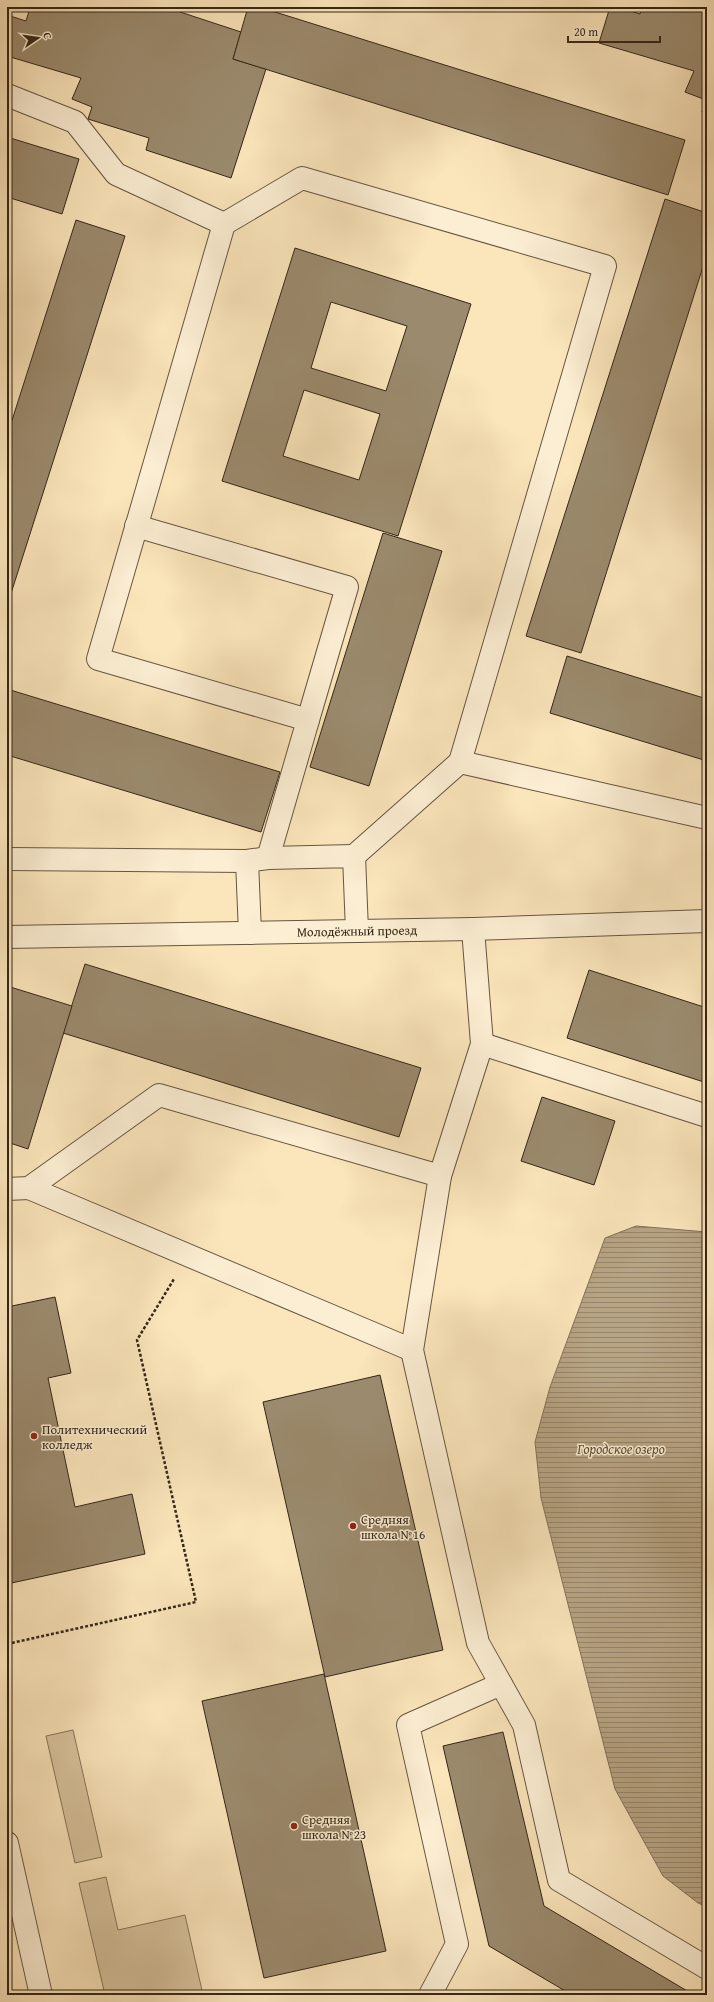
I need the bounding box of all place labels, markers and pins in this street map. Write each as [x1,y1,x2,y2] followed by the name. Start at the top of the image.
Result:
[42,1420,148,1454] place label: Политехнический колледж
[29,1431,39,1441] marker: Политехнический колледж
[361,1510,425,1544] place label: Средняя школа №16
[348,1521,358,1531] marker: Средняя школа №16
[302,1810,366,1844] place label: Средняя школа №23
[289,1821,299,1831] marker: Средняя школа №23

